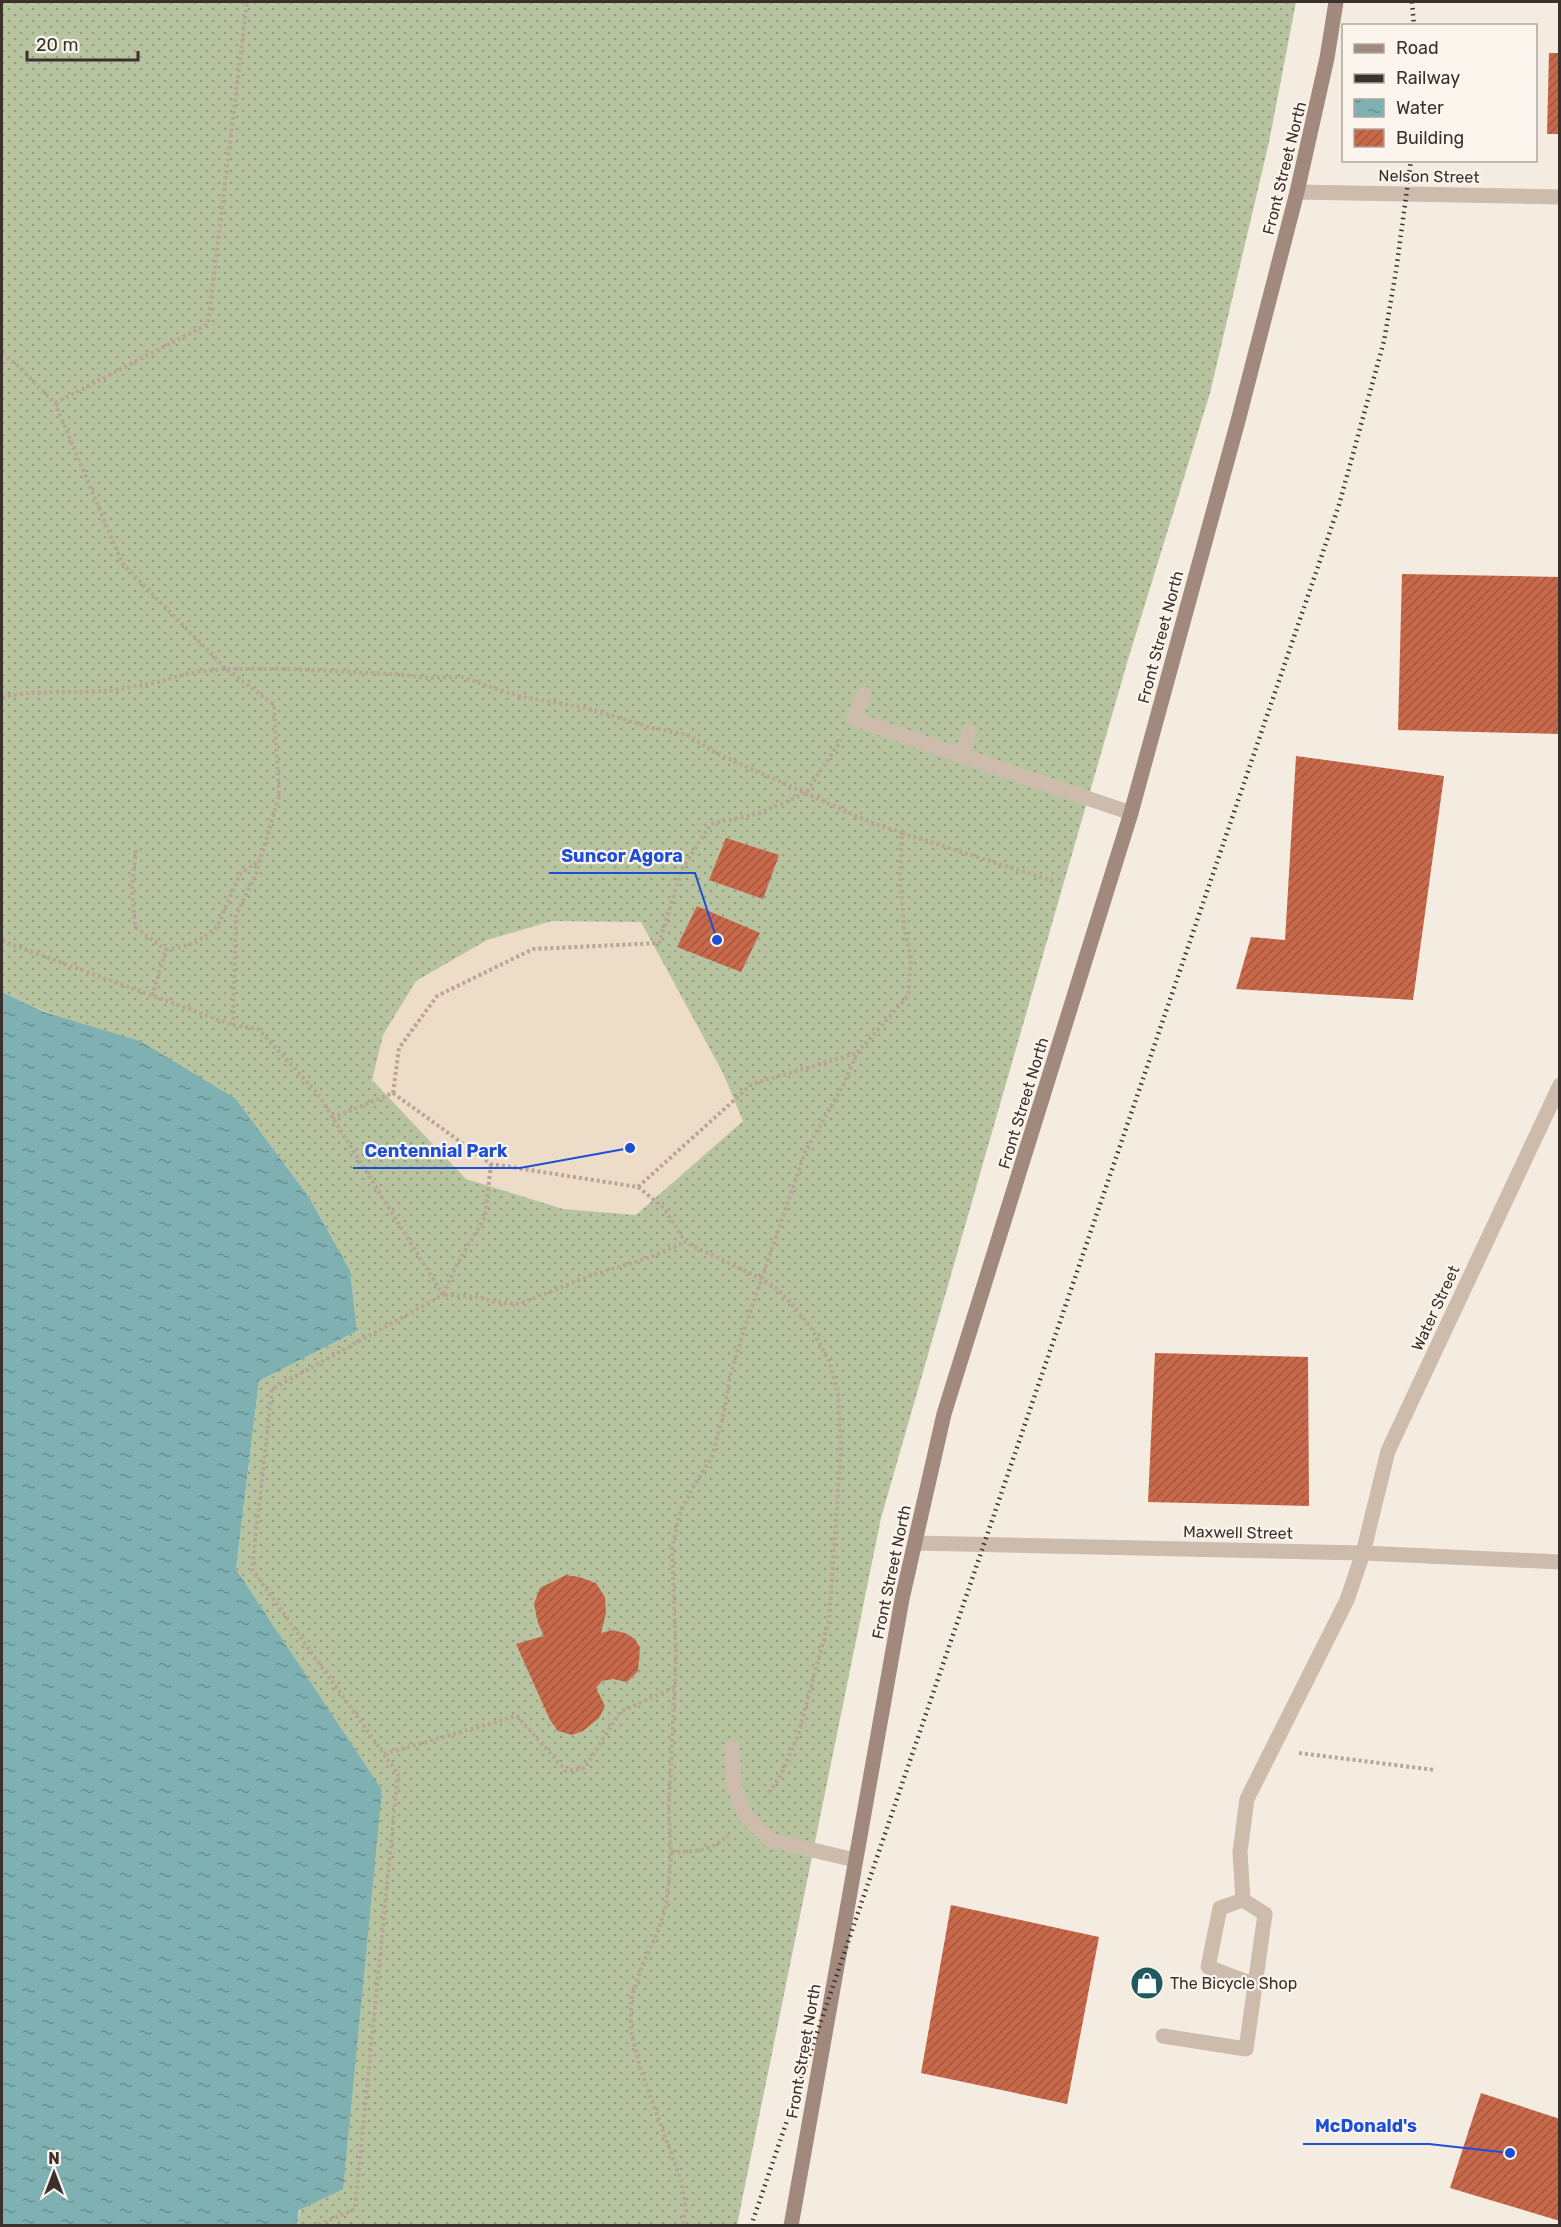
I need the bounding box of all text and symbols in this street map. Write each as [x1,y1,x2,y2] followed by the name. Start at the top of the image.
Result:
[27,24,138,62] scale bar
[1342,24,1537,162] legend
[36,34,78,56] text: 20 m
[1396,37,1439,59] text: Road
[1396,67,1460,89] text: Railway
[1396,97,1444,119] text: Water
[1259,100,1310,237] street label: Front Street North
[1396,127,1464,149] text: Building
[1378,166,1480,187] street label: Nelson Street
[1134,569,1187,706] street label: Front Street North
[549,837,695,873] callout: Suncor Agora
[561,845,683,867] text: Suncor Agora
[994,1035,1053,1171] street label: Front Street North
[353,1132,520,1168] callout: Centennial Park
[364,1140,508,1162] text: Centennial Park
[1407,1262,1464,1354] street label: Water Street
[868,1503,915,1641] street label: Front Street North
[1183,1522,1293,1543] street label: Maxwell Street
[1129,1965,1165,2001] shop icon: The Bicycle Shop
[1170,1974,1297,1993] place label: The Bicycle Shop
[782,1982,825,2120] street label: Front Street North
[1303,2108,1429,2144] callout: McDonald's
[1315,2115,1417,2137] text: McDonald's
[24,2143,84,2203] north arrow
[48,2149,60,2168] text: N

